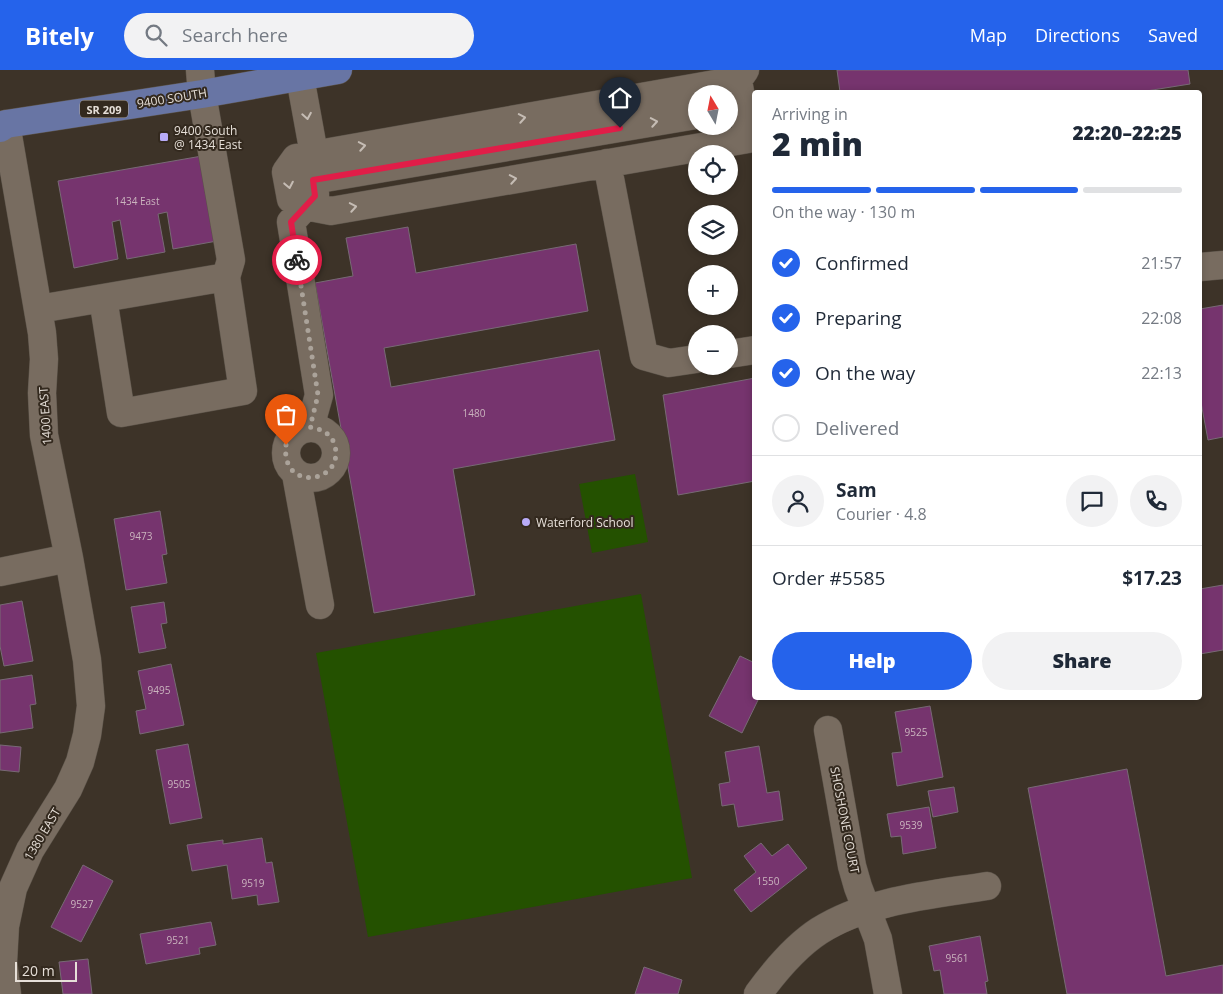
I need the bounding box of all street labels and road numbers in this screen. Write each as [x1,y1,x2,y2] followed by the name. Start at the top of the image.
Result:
[136,84,208,112] street label: 9400 SOUTH
[80,100,128,118] road number: SR 209
[34,386,56,446] street label: 1400 EAST
[826,765,864,875] street label: SHOSHONE COURT
[20,804,64,863] street label: 1380 EAST

